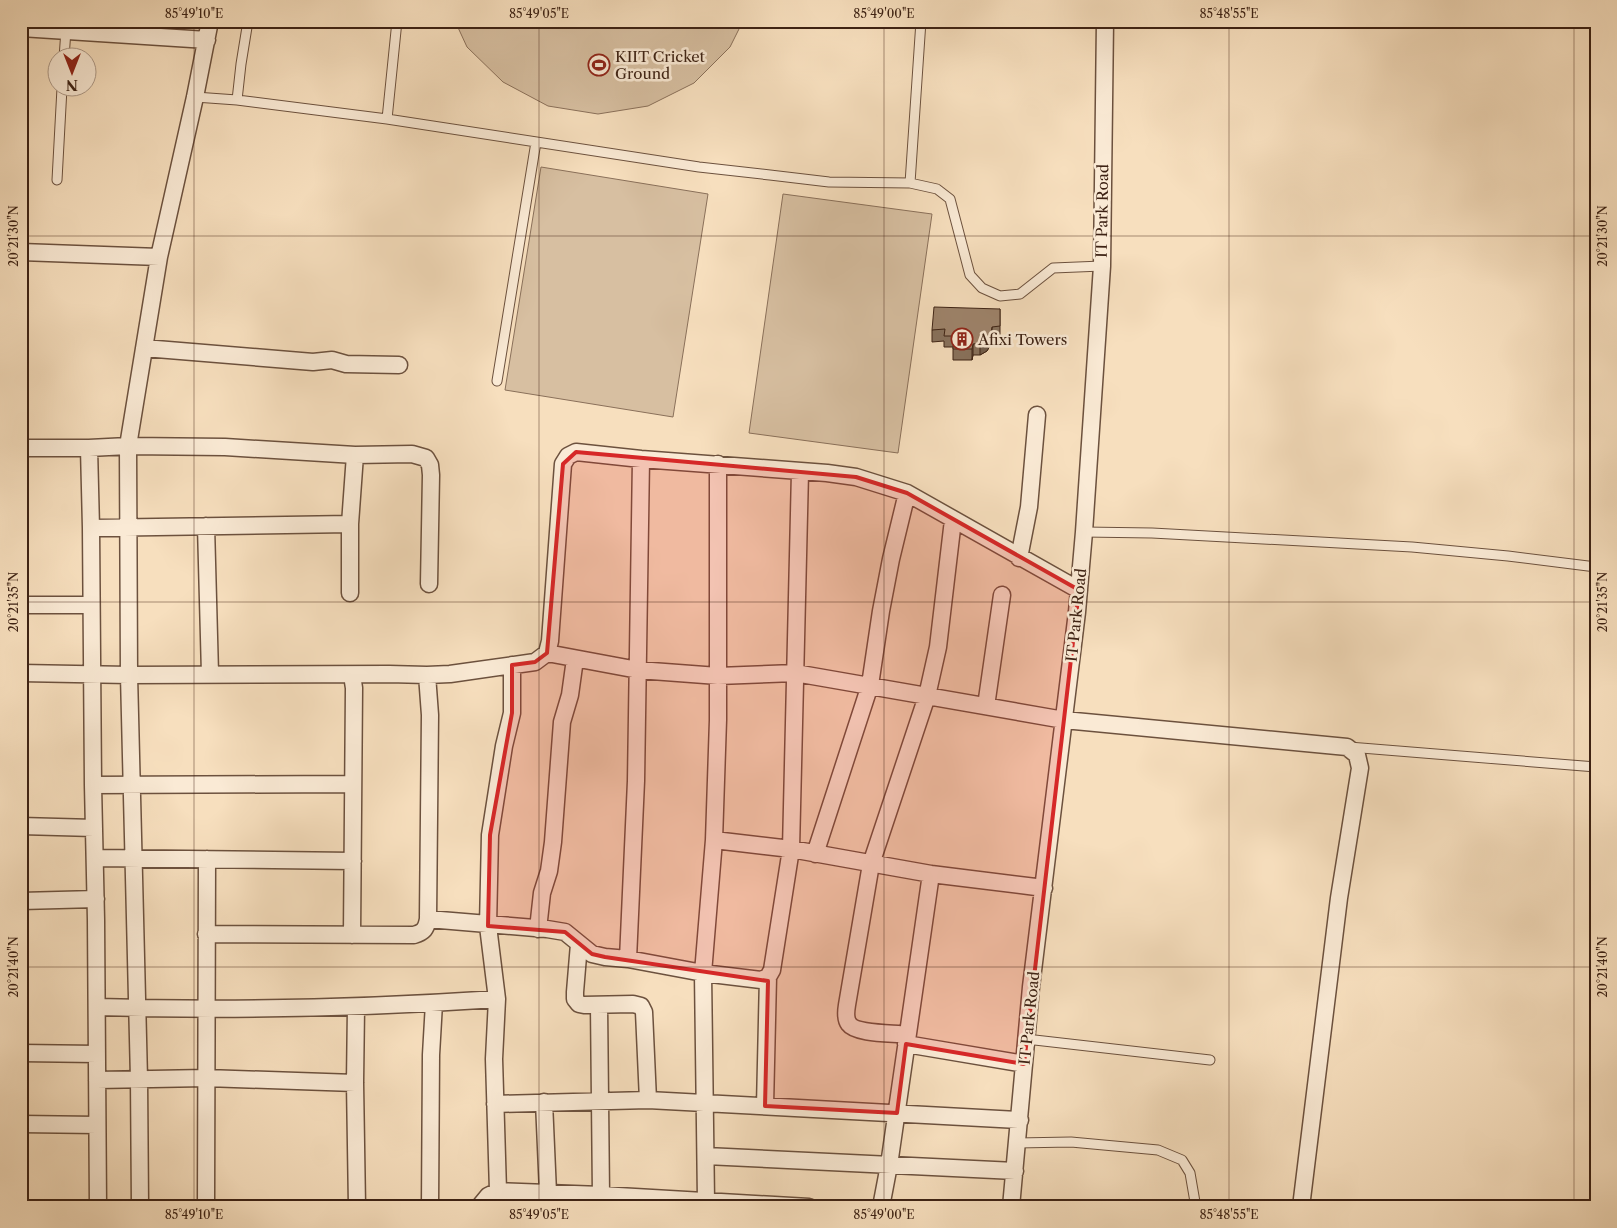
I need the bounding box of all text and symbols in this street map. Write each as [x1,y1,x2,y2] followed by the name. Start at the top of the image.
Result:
[165,6,223,21] text: 85°49'10"E
[509,6,569,21] text: 85°49'05"E
[853,6,915,21] text: 85°49'00"E
[1199,6,1259,21] text: 85°48'55"E
[615,47,706,83] place label: KIIT Cricket Ground
[48,48,98,98] north arrow
[587,53,611,77] sports icon: KIIT Cricket Ground
[66,76,78,94] text: N
[1092,164,1112,258] street label: IT Park Road
[6,205,21,267] text: 20°21'30"N
[1595,205,1610,267] text: 20°21'30"N
[950,327,974,351] building icon: Afixi Towers
[977,330,1067,349] place label: Afixi Towers
[1062,567,1090,663] street label: IT Park Road
[6,572,21,632] text: 20°21'35"N
[1595,572,1610,632] text: 20°21'35"N
[6,936,21,998] text: 20°21'40"N
[1595,936,1610,998] text: 20°21'40"N
[1015,970,1043,1066] street label: IT Park Road
[165,1207,223,1222] text: 85°49'10"E
[509,1207,569,1222] text: 85°49'05"E
[853,1207,915,1222] text: 85°49'00"E
[1199,1207,1259,1222] text: 85°48'55"E

